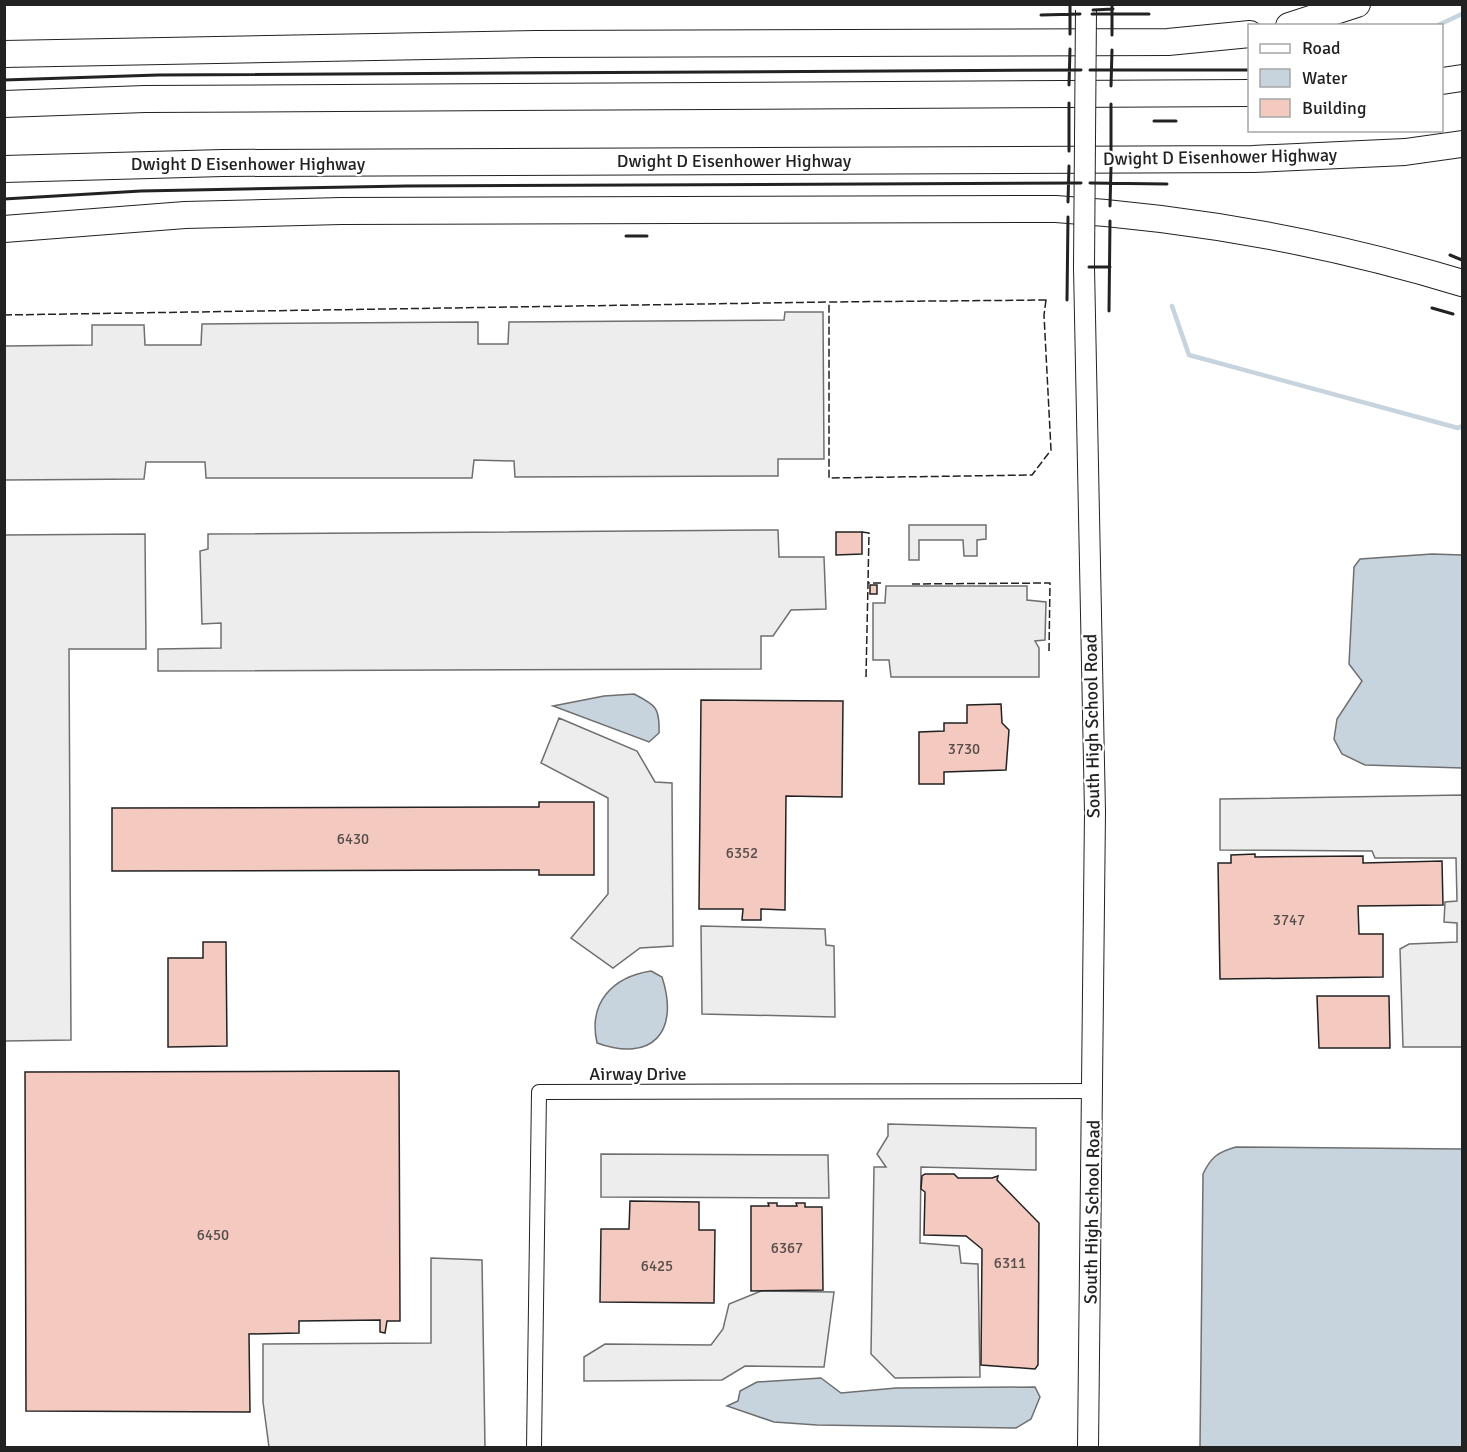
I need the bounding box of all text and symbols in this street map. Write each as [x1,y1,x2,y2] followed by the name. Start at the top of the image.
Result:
[1248,24,1443,132] legend
[1302,37,1341,59] text: Road
[1302,67,1348,89] text: Water
[1302,97,1366,119] text: Building
[1103,144,1338,170] street label: Dwight D Eisenhower Highway
[617,150,852,172] street label: Dwight D Eisenhower Highway
[131,153,366,175] street label: Dwight D Eisenhower Highway
[1079,634,1105,818] street label: South High School Road
[948,740,980,758] house number: 3730
[337,830,369,848] house number: 6430
[726,844,758,862] house number: 6352
[1273,911,1305,929] house number: 3747
[589,1063,687,1085] street label: Airway Drive
[1079,1120,1105,1304] street label: South High School Road
[197,1226,229,1244] house number: 6450
[771,1239,803,1257] house number: 6367
[994,1254,1026,1272] house number: 6311
[641,1257,673,1275] house number: 6425

